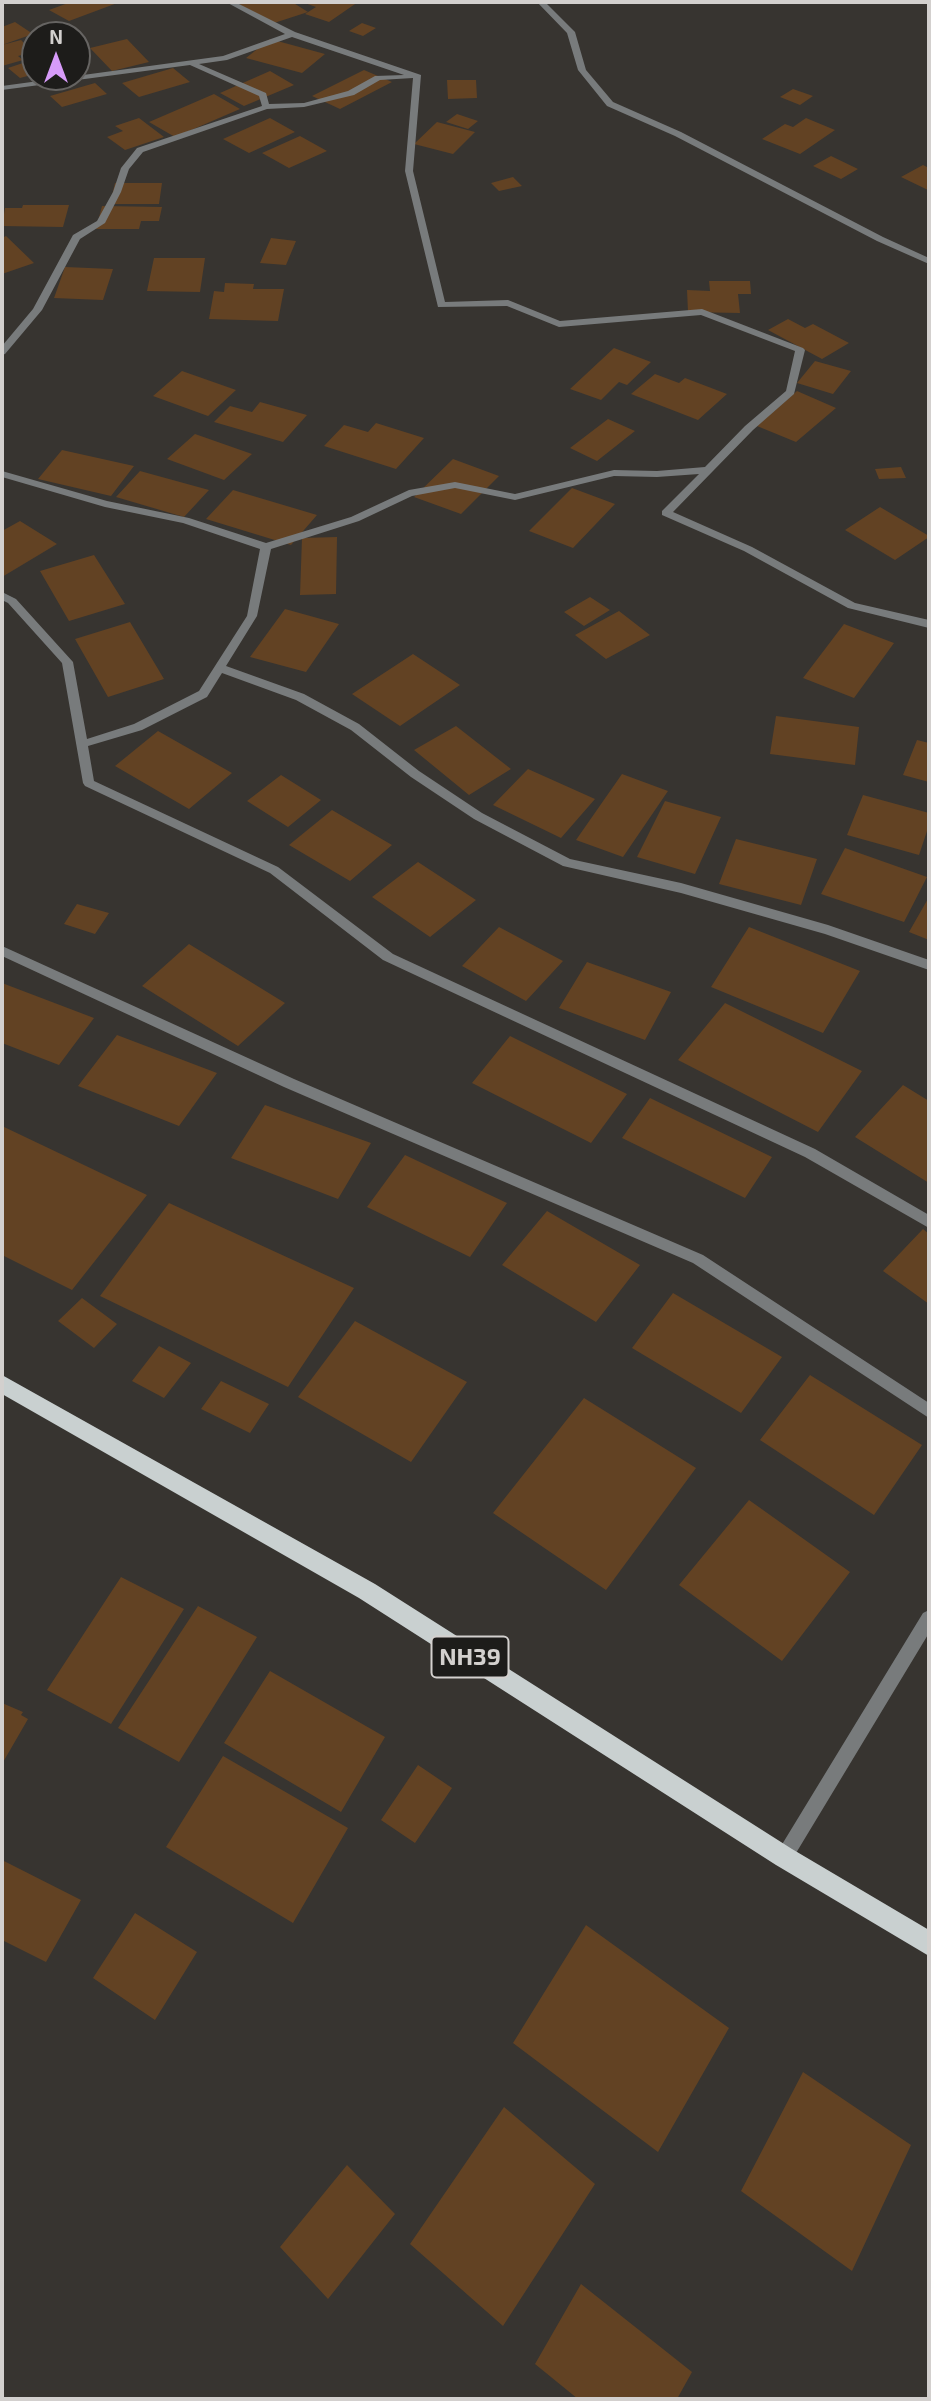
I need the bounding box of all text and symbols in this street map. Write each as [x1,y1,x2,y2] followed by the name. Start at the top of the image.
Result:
[21,21,91,91] north arrow
[49,25,63,48] text: N
[432,1637,508,1678] road number: NH39

